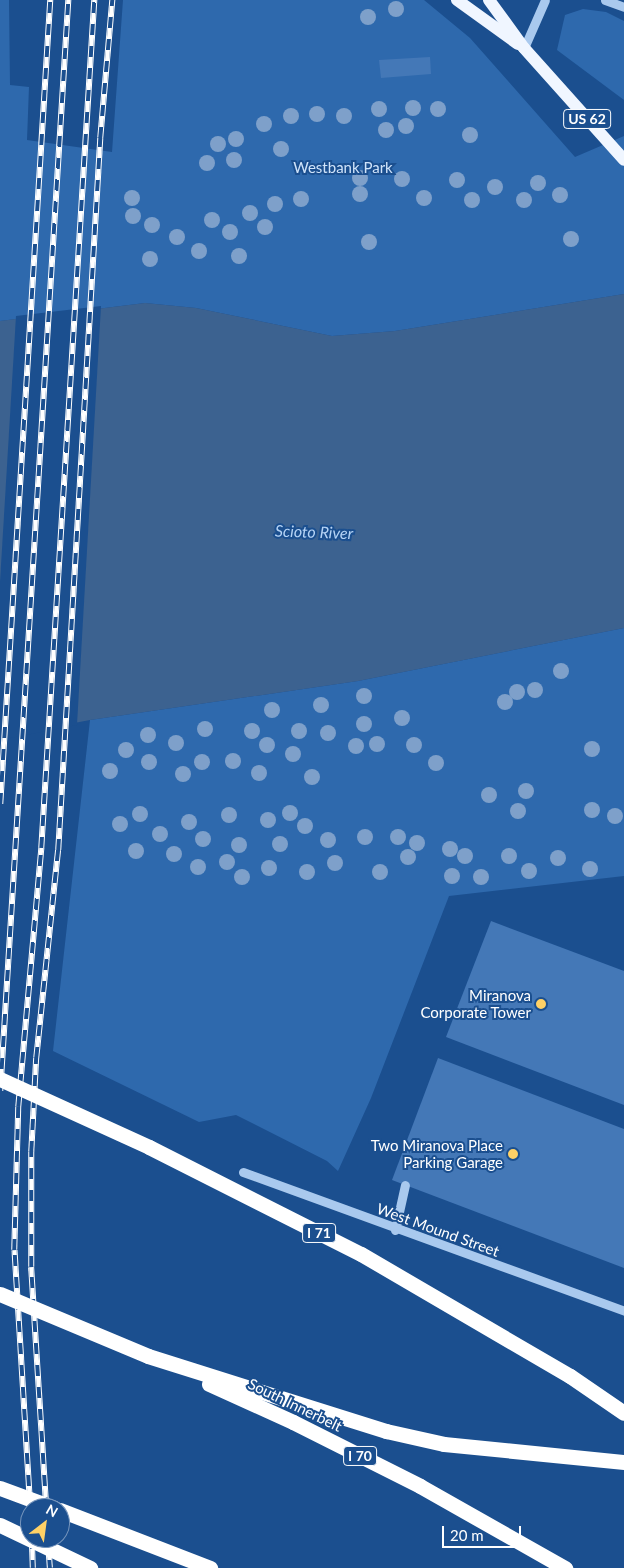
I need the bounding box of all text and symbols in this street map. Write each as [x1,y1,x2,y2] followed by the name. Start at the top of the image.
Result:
[562,108,612,130] road number: US 62
[293,159,393,177] park label: Westbank Park
[275,521,353,543] water label: Scioto River
[420,986,531,1021] place label: Miranova Corporate Tower
[535,998,547,1010] marker: Miranova Corporate Tower
[371,1136,503,1171] place label: Two Miranova Place Parking Garage
[507,1148,519,1160] marker: Two Miranova Place Parking Garage
[374,1199,502,1261] street label: West Mound Street
[302,1222,336,1244] road number: I 71
[245,1375,345,1435] street label: South Innerbelt
[342,1444,378,1468] road number: I 70
[20,1498,70,1548] north arrow
[43,1500,61,1520] text: N
[444,1516,523,1548] scale bar
[450,1526,484,1544] text: 20 m

